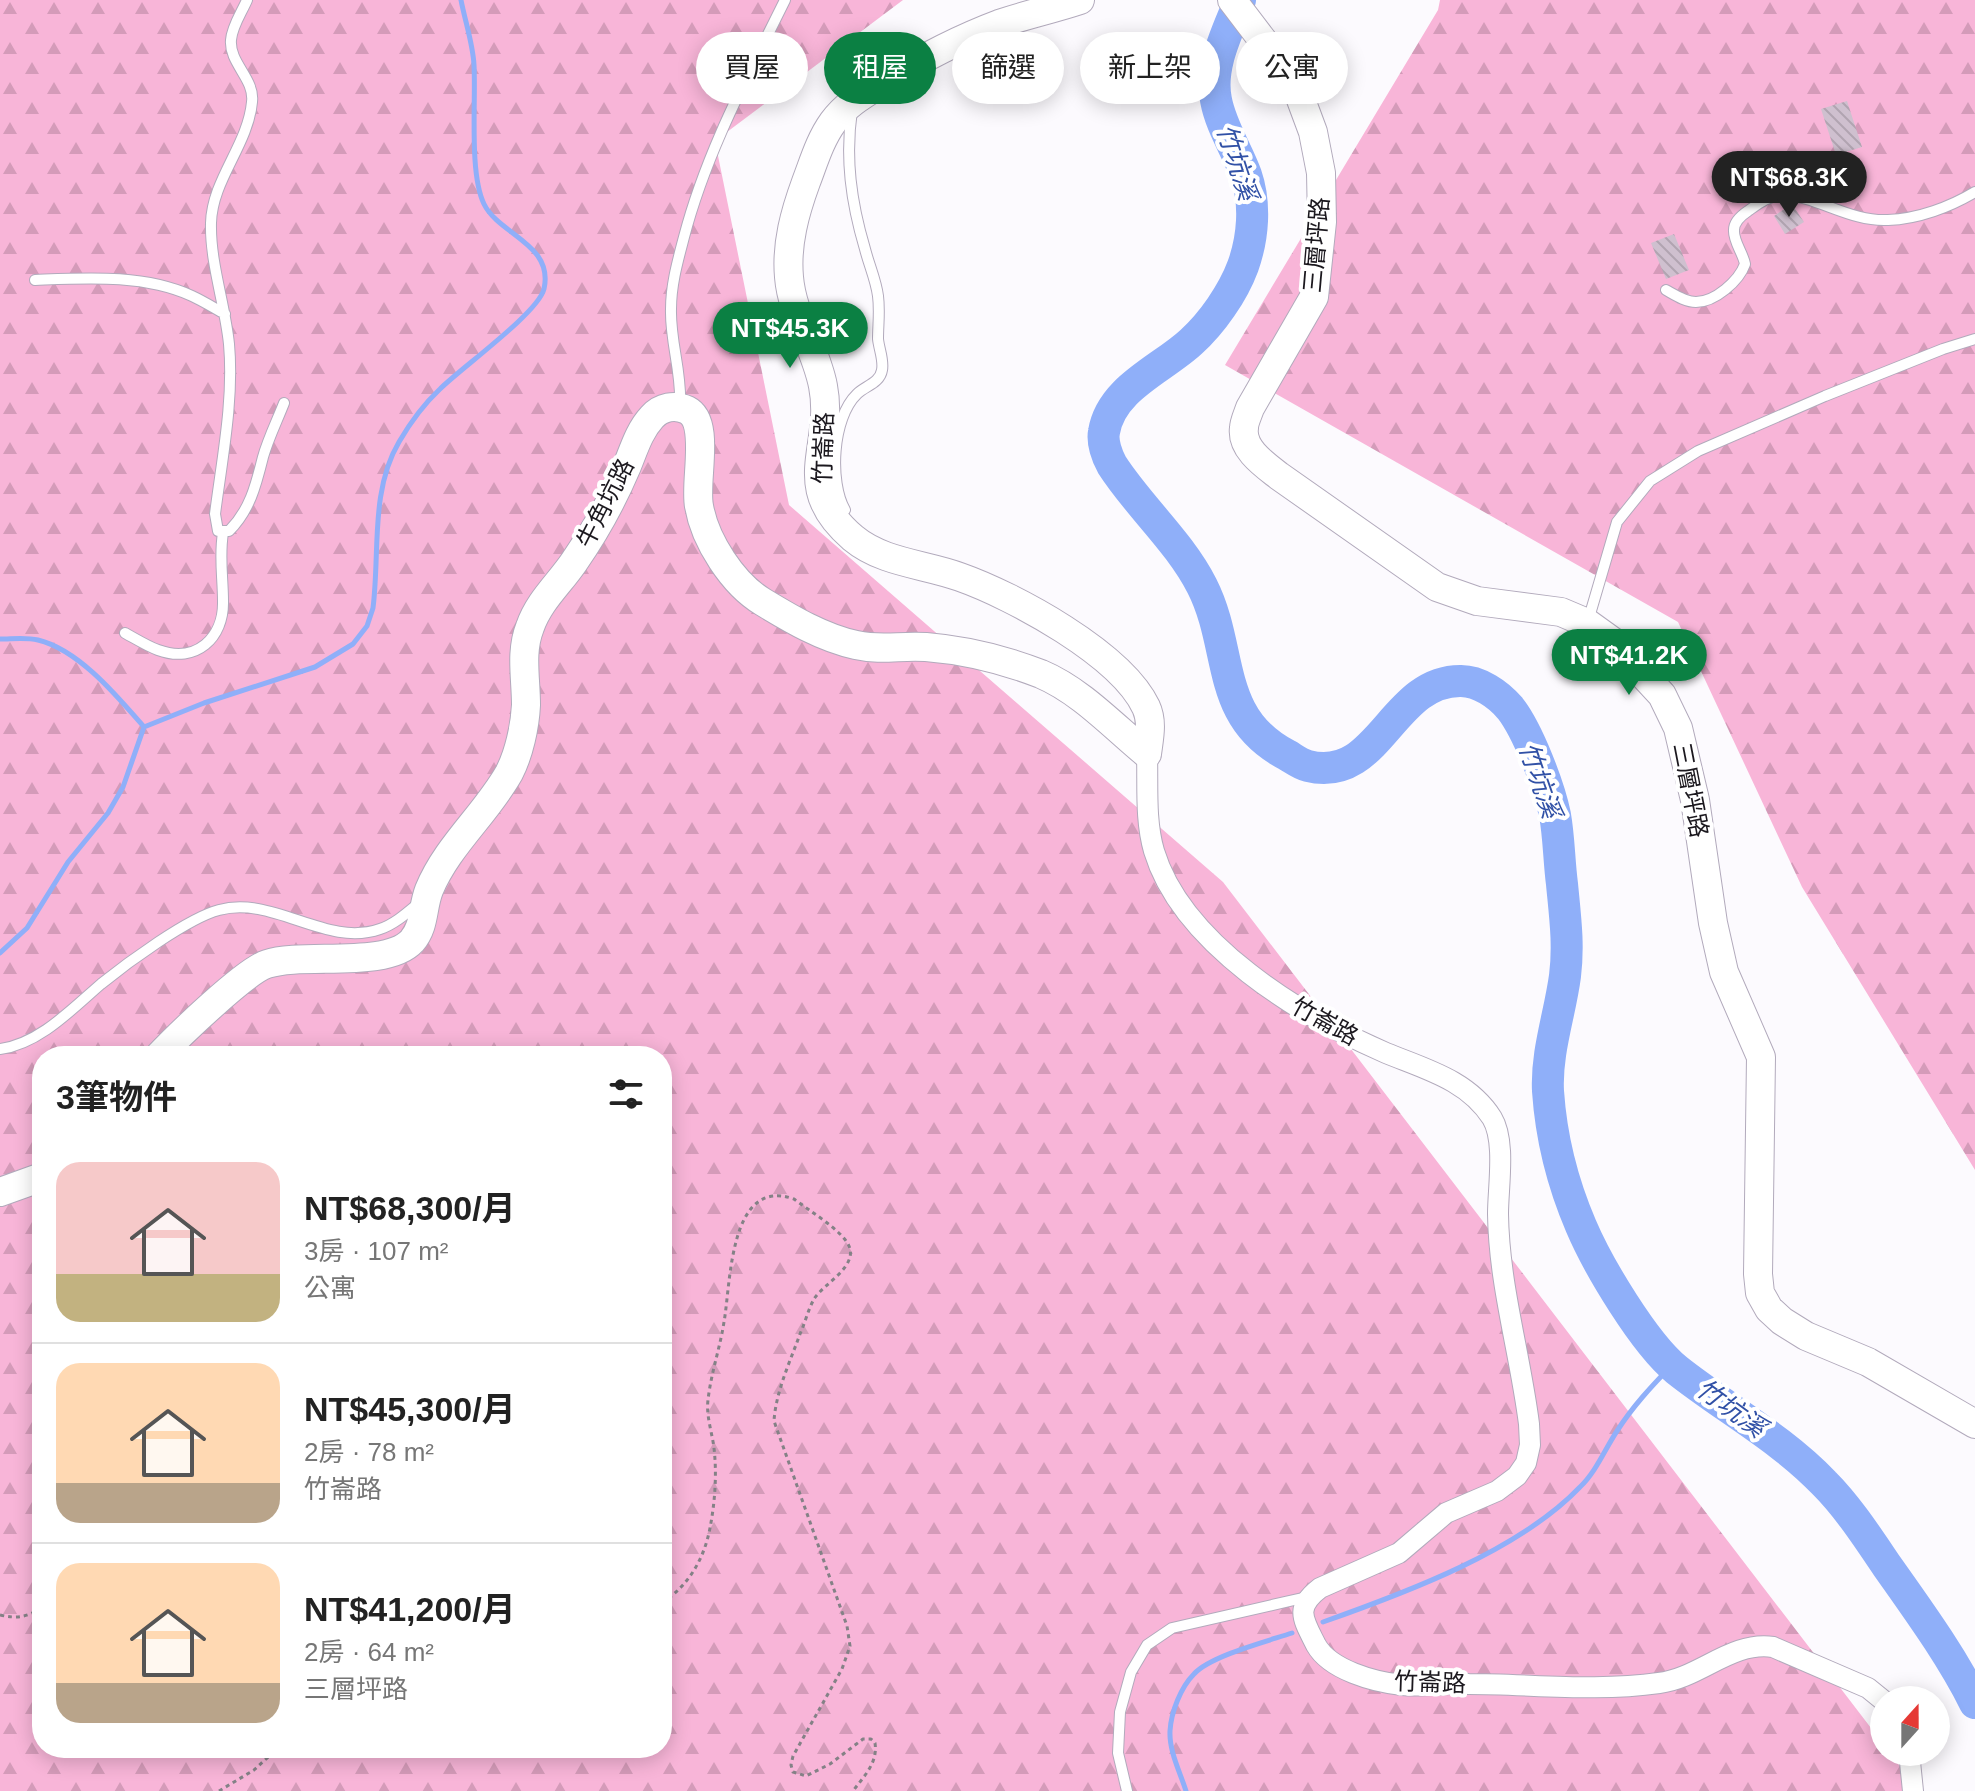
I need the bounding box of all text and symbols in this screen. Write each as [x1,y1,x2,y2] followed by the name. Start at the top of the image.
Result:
[696,32,808,104] chip: 買屋
[824,32,936,104] chip: 租屋
[952,32,1064,104] chip: 篩選
[1080,32,1220,104] chip: 新上架
[1236,32,1348,104] chip: 公寓
[1211,120,1265,208] water label: 竹坑溪
[1706,151,1872,219] pin: NT$68.3K
[1730,162,1848,192] text: NT$68.3K
[1298,196,1334,294] street label: 三層坪路
[707,302,873,370] pin: NT$45.3K
[731,313,849,343] text: NT$45.3K
[808,412,838,484] street label: 竹崙路
[571,454,639,552] street label: 牛角坑路
[1546,629,1712,697] pin: NT$41.2K
[1570,640,1688,670] text: NT$41.2K
[1513,738,1568,826] water label: 竹坑溪
[1669,740,1713,840] street label: 三層坪路
[1287,992,1363,1050] street label: 竹崙路
[604,1072,648,1116] icon: filters
[56,1078,177,1116] text: 3筆物件
[304,1189,516,1227] text: NT$68,300/月
[120,1194,216,1290] icon: home
[304,1236,449,1266] text: 3房 · 107 m²
[304,1273,356,1303] text: 公寓
[1691,1373,1775,1445] water label: 竹坑溪
[304,1390,516,1428] text: NT$45,300/月
[120,1395,216,1491] icon: home
[304,1437,434,1467] text: 2房 · 78 m²
[304,1474,382,1504] text: 竹崙路
[304,1590,516,1628] text: NT$41,200/月
[120,1595,216,1691] icon: home
[304,1637,434,1667] text: 2房 · 64 m²
[1394,1667,1466,1697] street label: 竹崙路
[304,1674,408,1704] text: 三層坪路
[1870,1686,1950,1766] north arrow
[1870,1686,1950,1766] map controls

